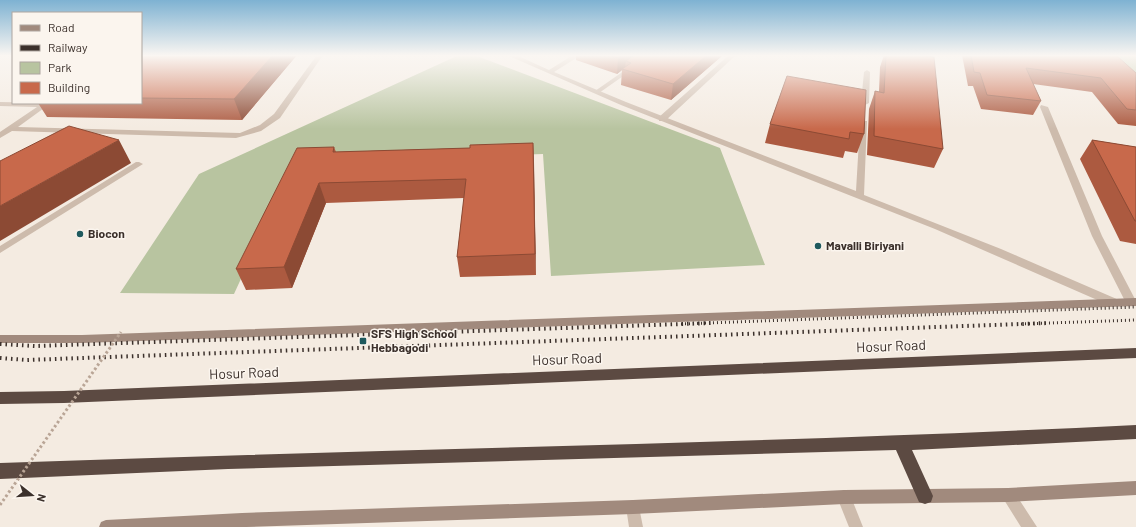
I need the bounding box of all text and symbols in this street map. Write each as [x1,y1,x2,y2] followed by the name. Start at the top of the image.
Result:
[12,12,142,104] legend
[48,20,75,34] text: Road
[48,40,88,54] text: Railway
[48,60,72,74] text: Park
[48,80,90,94] text: Building
[88,226,125,240] place label: Biocon
[75,229,85,239] marker: Biocon
[826,238,904,252] place label: Mavalli Biriyani
[813,241,823,251] marker: Mavalli Biriyani
[371,326,457,354] place label: SFS High School Hebbagodi
[358,336,368,346] marker: SFS High School Hebbagodi
[856,336,926,355] street label: Hosur Road
[532,349,602,368] street label: Hosur Road
[209,363,279,382] street label: Hosur Road
[12,475,52,515] north arrow
[35,493,49,503] text: N

